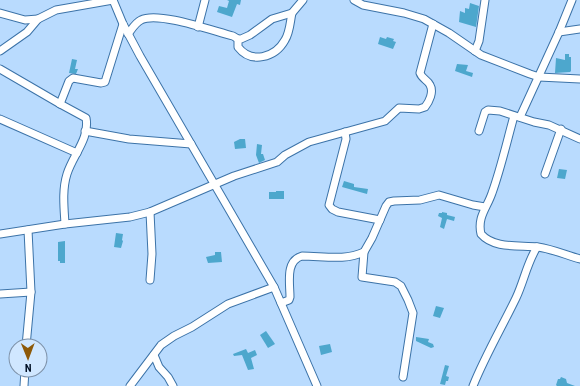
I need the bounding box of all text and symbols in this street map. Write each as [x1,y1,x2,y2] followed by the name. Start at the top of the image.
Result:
[8,338,48,378] north arrow
[24,361,32,374] text: N

